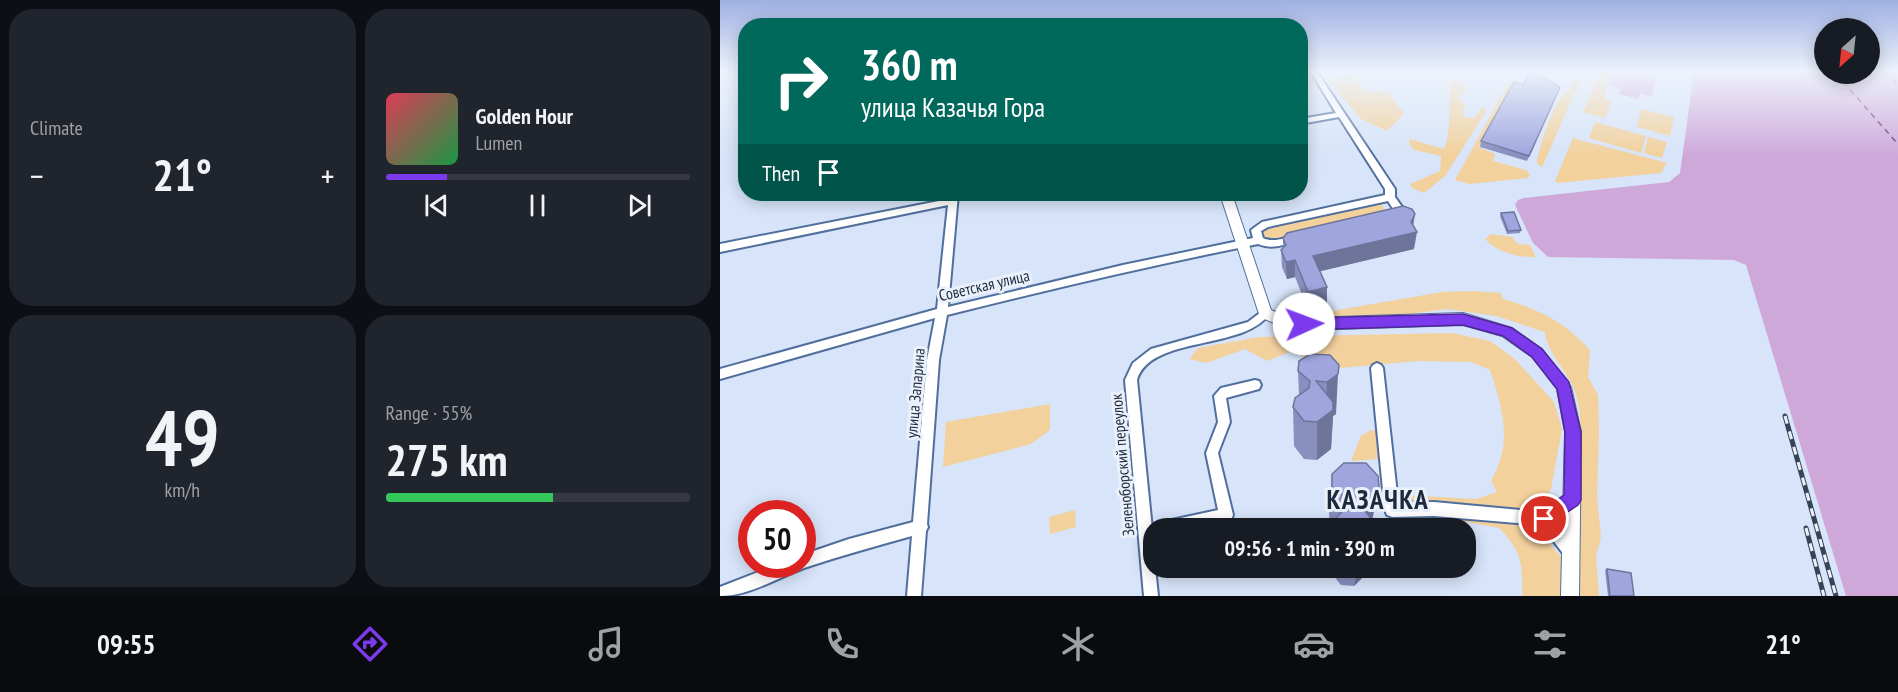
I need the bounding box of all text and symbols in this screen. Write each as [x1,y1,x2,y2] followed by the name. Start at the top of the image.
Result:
[1814,18,1880,84] north arrow
[1814,18,1880,84] map controls
[861,37,958,92] text: 360 m
[762,42,840,120] icon: right
[861,90,1045,124] text: улица Казачья Гора
[476,102,573,130] text: Golden Hour
[30,115,83,141] text: Climate
[476,130,522,156] text: Lumen
[153,145,212,203] text: 21°
[30,154,44,197] text: −
[321,154,335,197] text: +
[812,156,845,189] icon: arrive
[762,159,800,187] text: Then
[420,189,453,222] icon: previous
[521,189,554,222] icon: pause
[623,189,656,222] icon: next
[937,265,1031,305] street label: Советская улица
[1272,292,1336,356] position arrow
[901,347,929,439] street label: улица Запарина
[145,387,220,488] text: 49
[1106,392,1138,537] street label: Зеленоборский переулок
[386,400,472,426] text: Range · 55%
[386,430,508,488] text: 275 km
[165,477,200,503] text: km/h
[1327,482,1429,516] district label: КАЗАЧКА
[1518,493,1569,544] pin
[738,500,816,578] speed limit sign: 50
[1527,502,1560,535] icon: arrive
[1224,534,1395,562] text: 09:56 · 1 min · 390 m
[349,623,391,665] icon: directions
[585,623,627,665] icon: music
[821,623,863,665] icon: phone
[1057,623,1099,665] icon: climate
[1293,623,1335,665] icon: car
[1529,623,1571,665] icon: filters
[97,627,155,661] text: 09:55
[1765,627,1801,661] text: 21°

